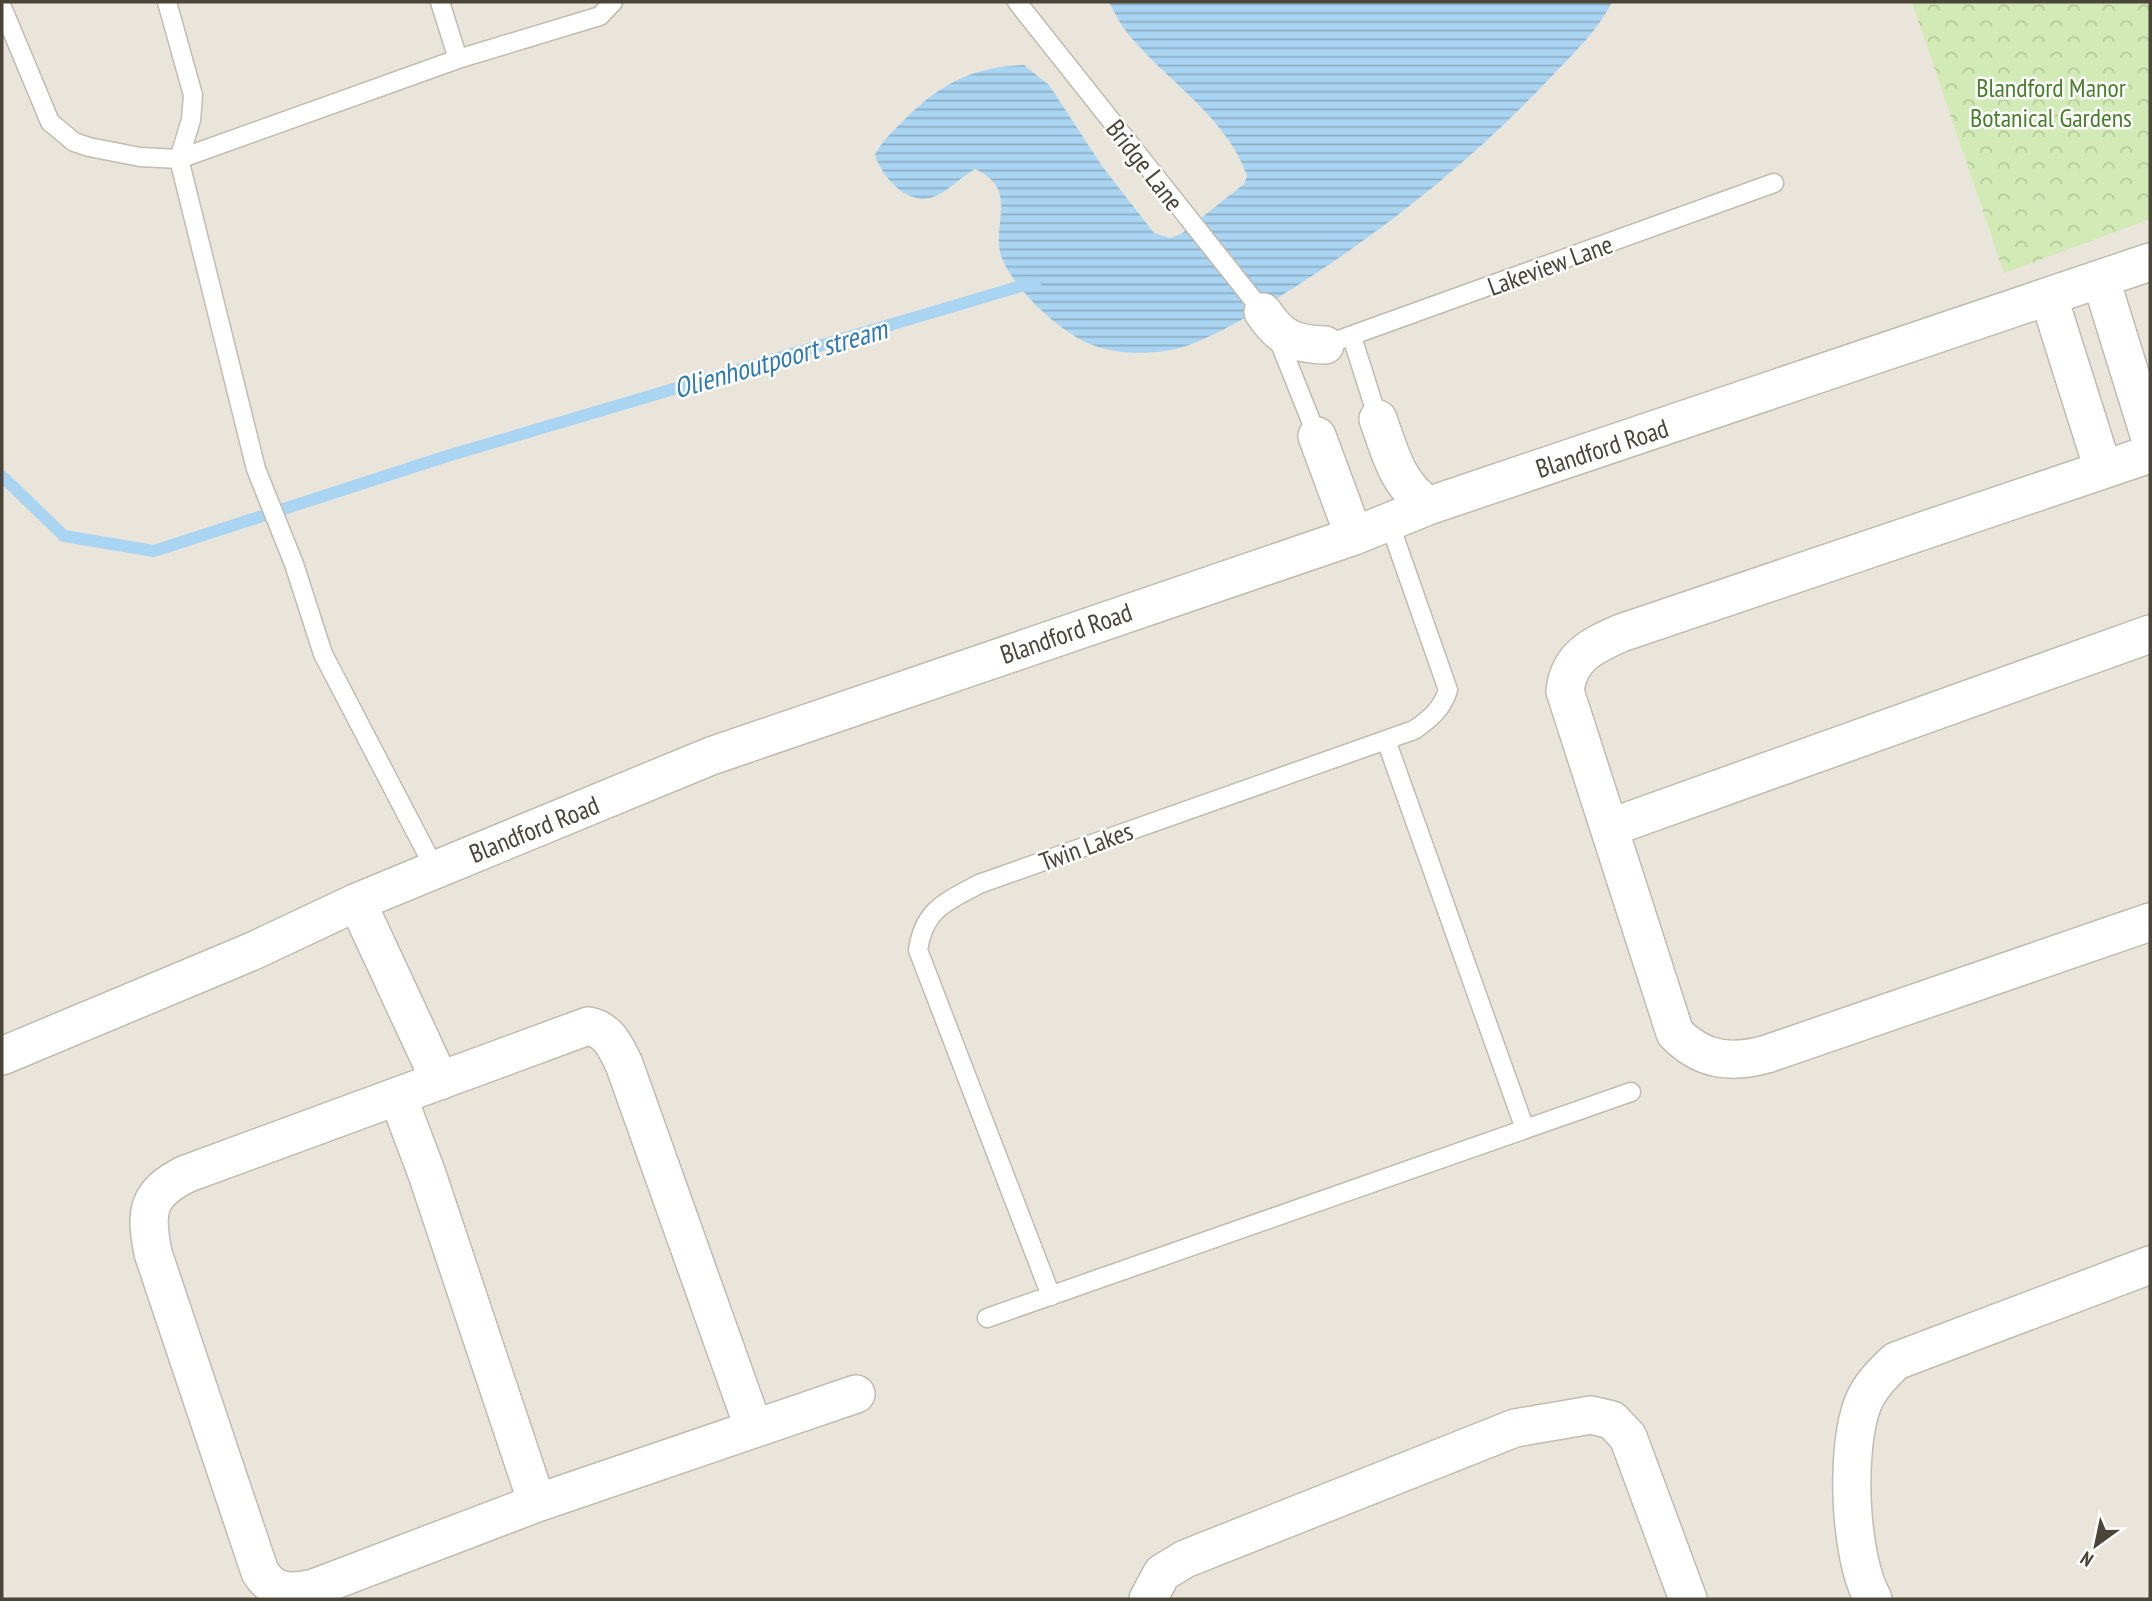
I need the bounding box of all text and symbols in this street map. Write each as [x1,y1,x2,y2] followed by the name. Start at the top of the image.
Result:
[1970,71,2132,134] park label: Blandford Manor Botanical Gardens
[1099,113,1191,217] street label: Bridge Lane
[1483,227,1617,303] street label: Lakeview Lane
[669,309,893,406] water label: Olienhoutpoort stream
[1532,411,1672,485] street label: Blandford Road
[996,595,1136,671] street label: Blandford Road
[464,788,604,870] street label: Blandford Road
[1035,814,1137,878] street label: Twin Lakes
[2061,1510,2131,1580] north arrow
[2076,1546,2098,1572] text: N

